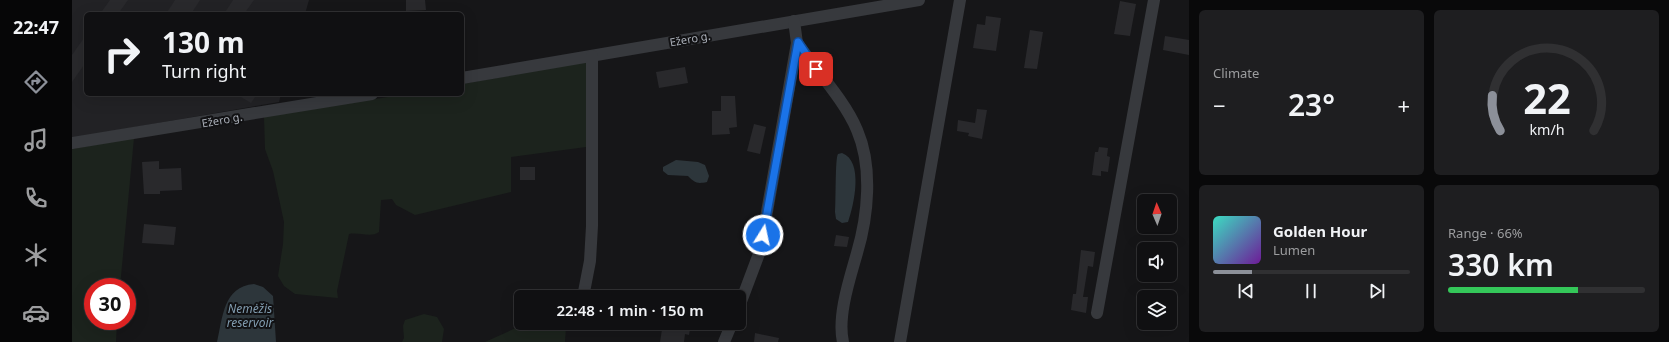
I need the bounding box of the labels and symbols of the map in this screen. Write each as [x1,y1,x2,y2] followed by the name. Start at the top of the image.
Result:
[668,28,711,49] street label: Ežero g.
[799,52,833,86] pin
[200,109,243,130] street label: Ežero g.
[1137,194,1177,234] north arrow
[742,214,784,256] position arrow
[84,278,136,330] speed limit sign: 30
[227,300,275,331] water label: Nemėžis reservoir

